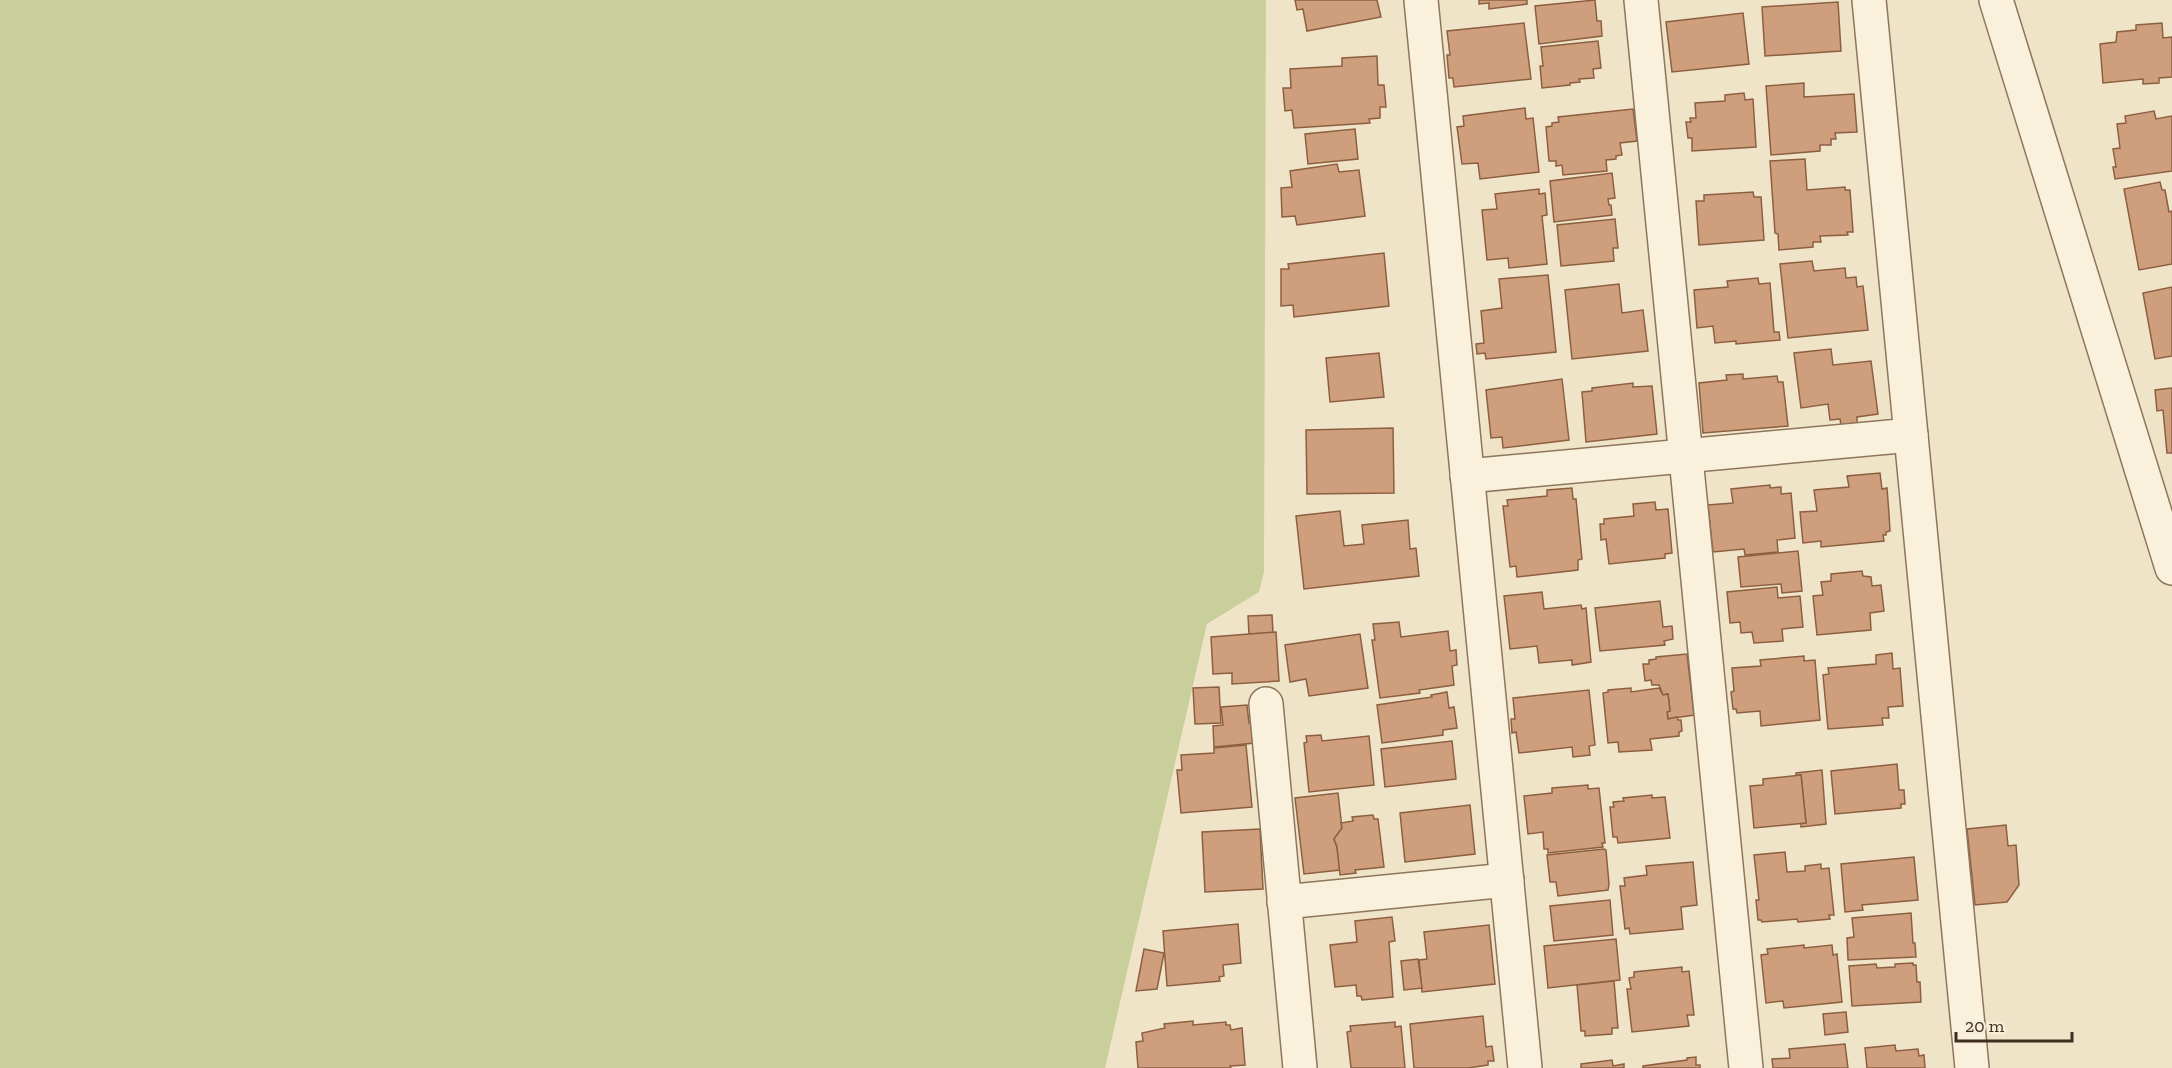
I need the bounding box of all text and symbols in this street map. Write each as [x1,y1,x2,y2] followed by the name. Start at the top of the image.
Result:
[1956,1005,2072,1043] scale bar
[1965,1015,2005,1037] text: 20 m

